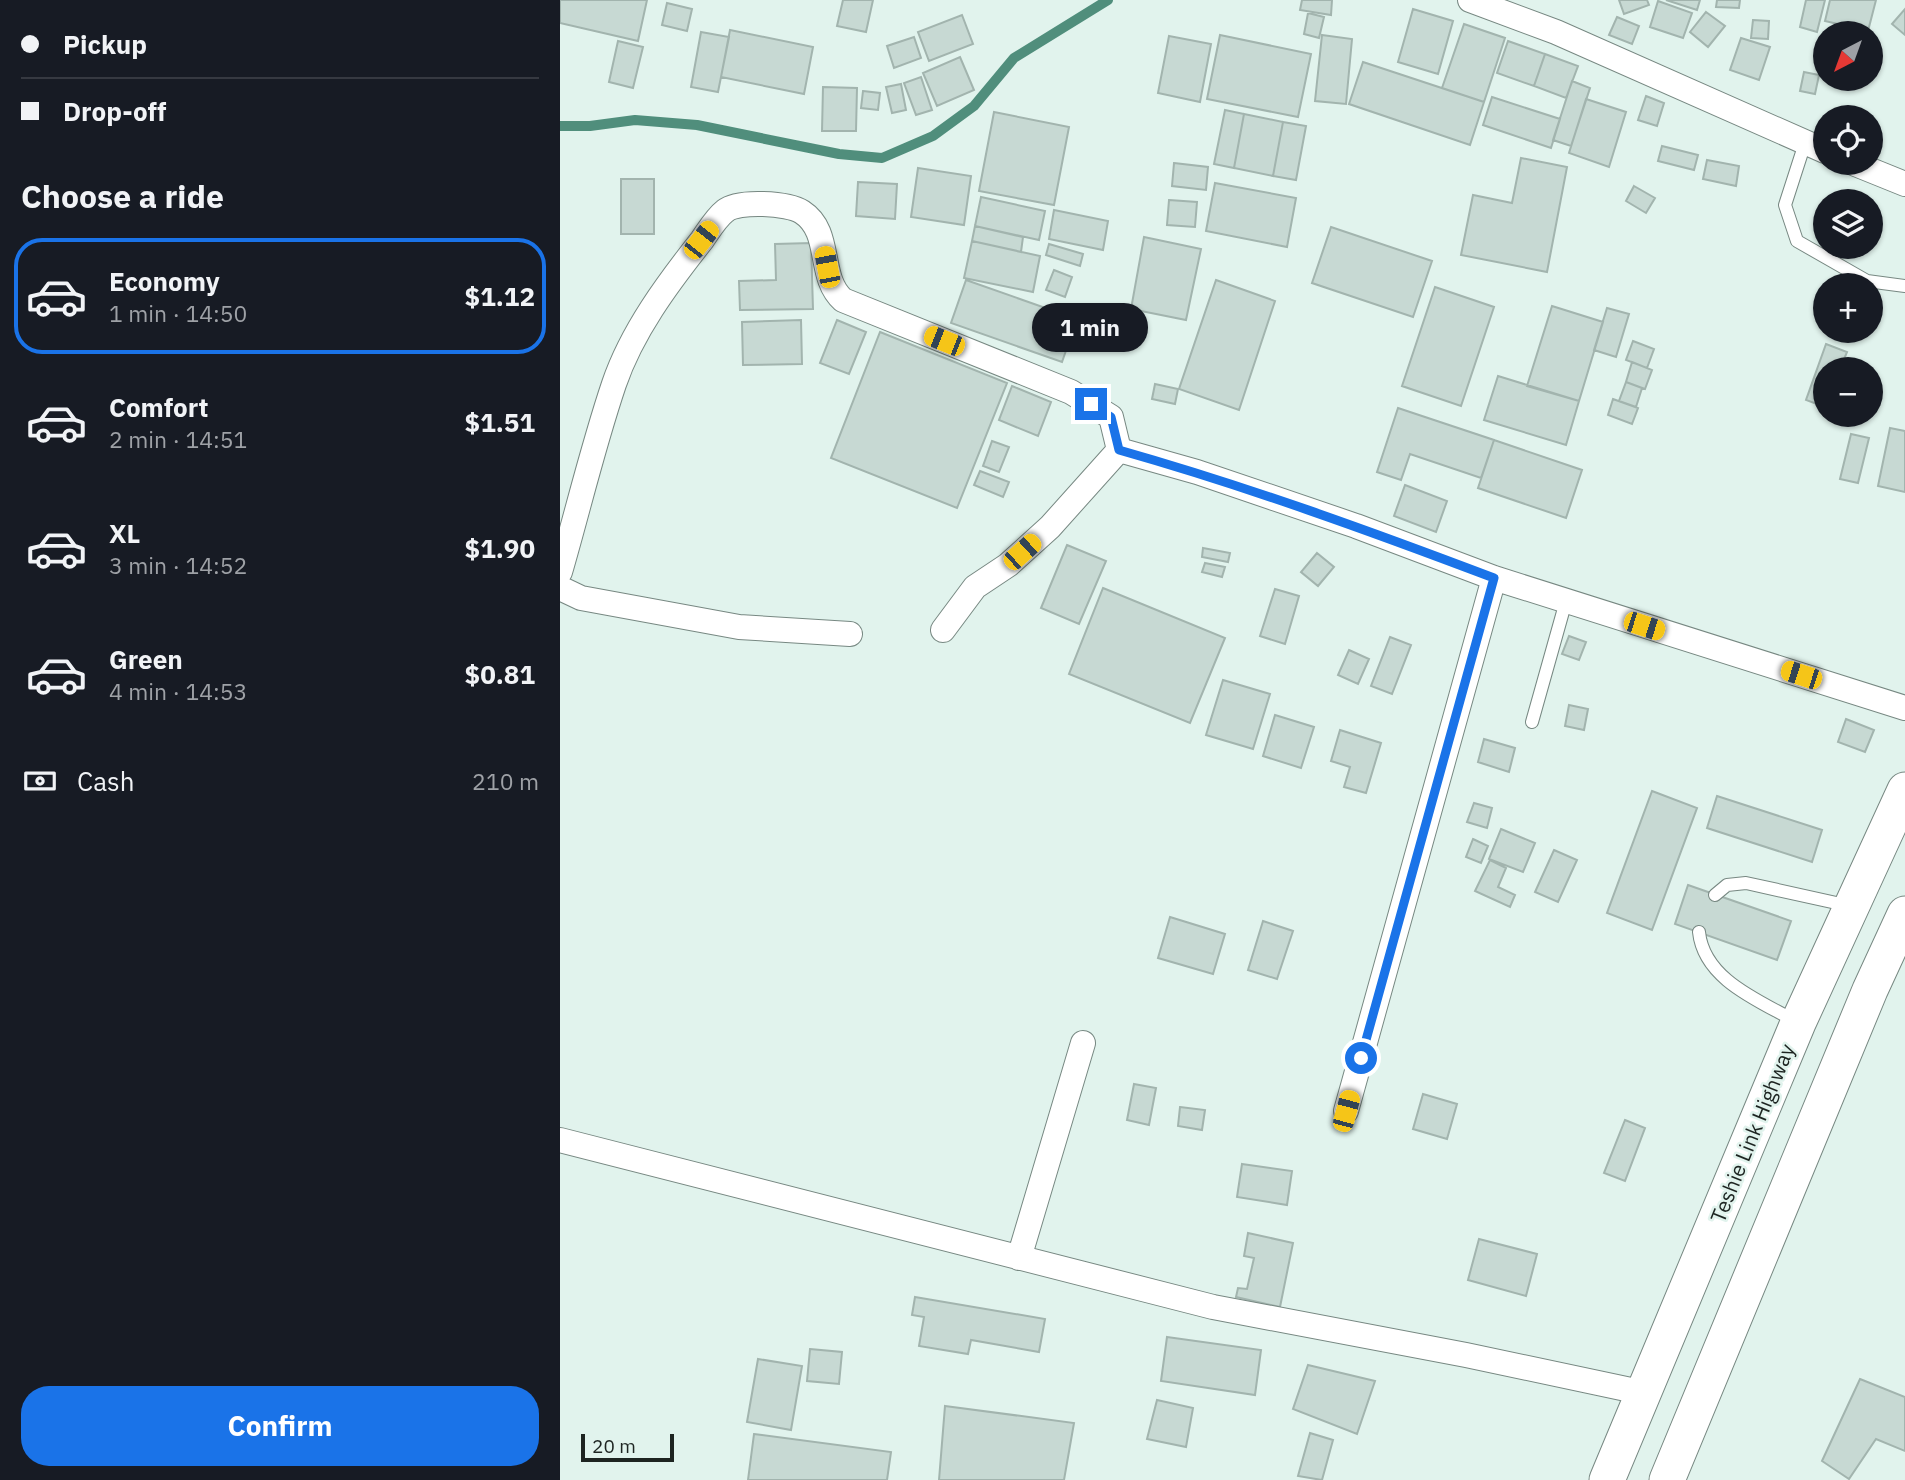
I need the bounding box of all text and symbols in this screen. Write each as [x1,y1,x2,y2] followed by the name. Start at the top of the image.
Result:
[1813,21,1883,91] north arrow
[1813,21,1883,427] map controls
[63,27,147,61] text: Pickup
[63,94,166,128] text: Drop-off
[1813,105,1883,175] button: locate
[21,175,224,217] text: Choose a ride
[1813,189,1883,259] button: layers
[680,217,723,263] car
[813,244,842,290] car
[109,264,220,298] text: Economy
[25,265,88,328] icon: car
[1813,273,1883,343] button: +
[465,279,535,313] text: $1.12
[109,298,247,328] text: 1 min · 14:50
[1033,302,1149,352] callout: 1 min
[1060,312,1120,342] text: 1 min
[921,323,968,359] car
[1813,357,1883,427] button: −
[1075,388,1107,420] route end
[109,390,208,424] text: Comfort
[25,391,88,454] icon: car
[465,405,535,439] text: $1.51
[109,424,247,454] text: 2 min · 14:51
[109,516,140,550] text: XL
[25,517,88,580] icon: car
[1000,530,1045,574] car
[465,531,535,565] text: $1.90
[109,550,247,580] text: 3 min · 14:52
[1621,610,1668,642] car
[109,642,183,676] text: Green
[25,643,88,706] icon: car
[465,657,535,691] text: $0.81
[1778,659,1825,691] car
[109,676,247,706] text: 4 min · 14:53
[21,762,59,800] icon: cash
[77,764,134,798] text: Cash
[472,766,539,796] text: 210 m
[1703,1039,1801,1226] street label: Teshie Link Highway
[1345,1042,1377,1074] route start
[1331,1088,1362,1134] car
[21,1386,539,1466] button: Confirm
[581,1431,674,1463] scale bar
[592,1434,636,1458] text: 20 m

